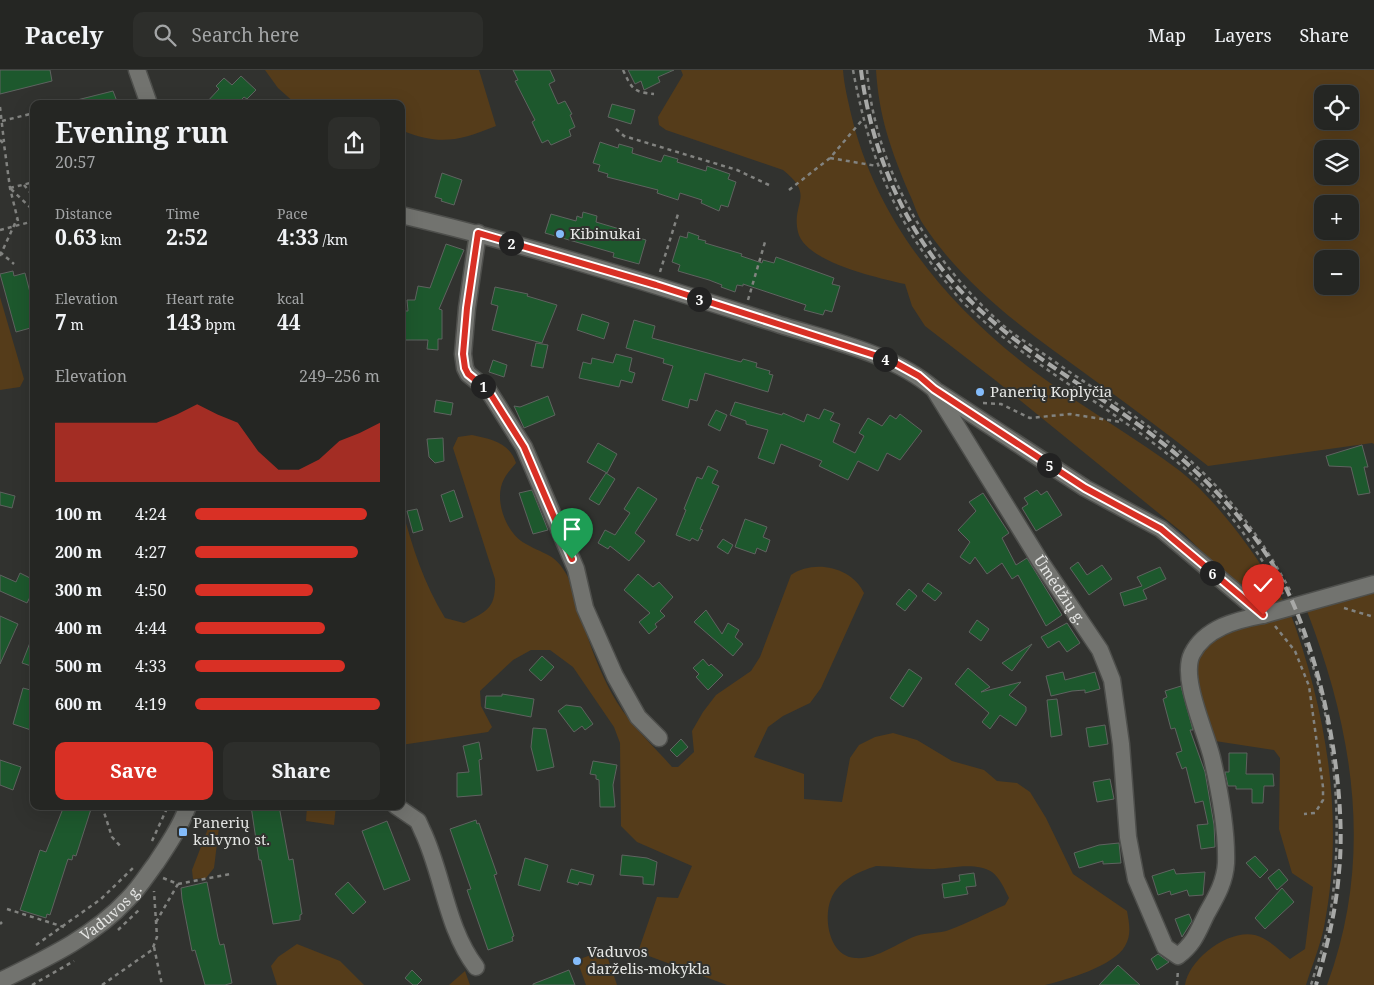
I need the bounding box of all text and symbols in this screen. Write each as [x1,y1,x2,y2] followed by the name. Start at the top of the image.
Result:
[133,12,483,57] search box
[25,18,103,51] text: Pacely
[151,21,179,49] icon: search
[191,22,299,48] text: Search here
[1148,23,1186,47] text: Map
[1214,23,1272,47] text: Layers
[1300,23,1349,47] text: Share
[1314,85,1359,295] map controls
[1314,85,1359,130] button: locate
[55,113,228,151] text: Evening run
[328,117,380,169] button: share
[1314,140,1359,185] button: layers
[55,151,95,173] text: 20:57
[1314,195,1359,240] button: +
[55,204,112,223] text: Distance
[166,204,200,223] text: Time
[277,204,308,223] text: Pace
[55,223,97,251] text: 0.63
[166,223,208,251] text: 2:52
[277,223,319,251] text: 4:33
[570,223,641,243] place label: Kibinukai
[554,228,566,240] marker: Kibinukai
[97,230,122,249] text: km
[319,230,348,249] text: /km
[498,230,524,256] pin: 2
[508,234,515,253] text: 2
[1314,250,1359,295] button: −
[686,286,712,312] pin: 3
[55,289,118,308] text: Elevation
[166,289,234,308] text: Heart rate
[277,289,304,308] text: kcal
[696,290,703,309] text: 3
[55,308,67,336] text: 7
[166,308,202,336] text: 143
[277,308,301,336] text: 44
[67,315,84,334] text: m
[202,315,236,334] text: bpm
[872,346,898,372] pin: 4
[882,350,889,369] text: 4
[55,365,127,387] text: Elevation
[299,365,380,387] text: 249–256 m
[470,374,496,398] pin: 1
[480,377,487,396] text: 1
[990,381,1112,401] place label: Panerių Koplyčia
[974,386,986,398] marker: Panerių Koplyčia
[1036,452,1062,478] pin: 5
[1046,456,1053,475] text: 5
[55,503,102,525] text: 100 m
[135,503,166,525] text: 4:24
[551,508,593,559] pin
[558,515,586,543] icon: arrive
[55,541,102,563] text: 200 m
[135,541,166,563] text: 4:27
[1030,551,1091,628] street label: Ūmėdžių g.
[1200,560,1224,586] pin: 6
[1209,564,1216,583] text: 6
[1242,564,1284,615] pin
[1249,571,1277,599] icon: check
[55,579,102,601] text: 300 m
[135,579,166,601] text: 4:50
[55,617,102,639] text: 400 m
[135,617,166,639] text: 4:44
[55,655,102,677] text: 500 m
[135,655,166,677] text: 4:33
[55,693,102,715] text: 600 m
[135,693,166,715] text: 4:19
[55,742,213,800] button: Save
[223,742,380,800] button: Share
[193,812,270,849] place label: Panerių kalvyno st.
[177,826,189,838] marker: Panerių kalvyno st.
[76,880,146,945] street label: Vaduvos g.
[587,941,710,978] place label: Vaduvos darželis-mokykla
[571,955,583,967] marker: Vaduvos darželis-mokykla

